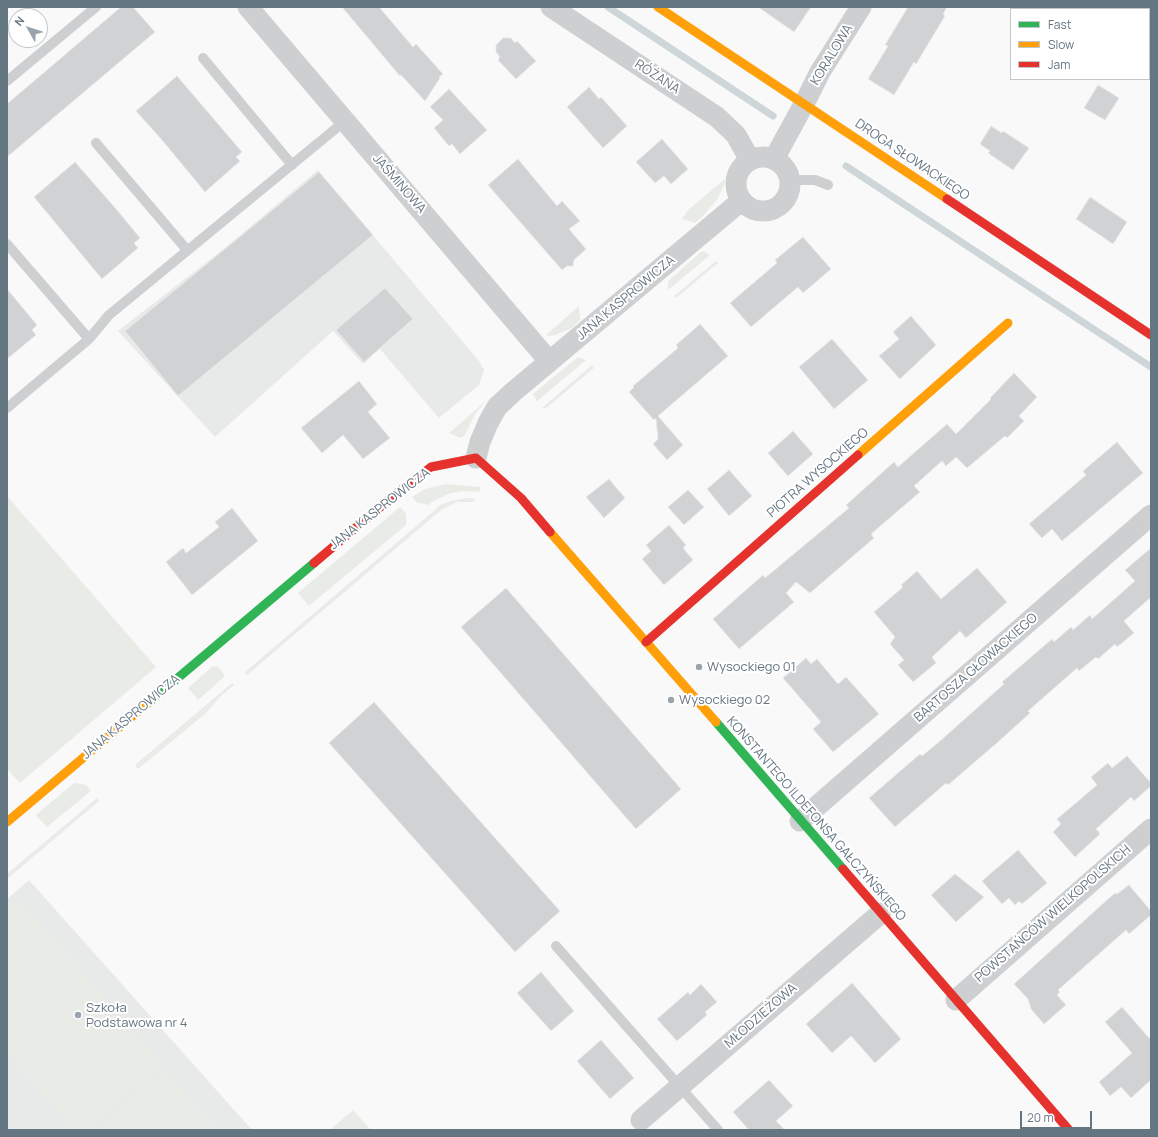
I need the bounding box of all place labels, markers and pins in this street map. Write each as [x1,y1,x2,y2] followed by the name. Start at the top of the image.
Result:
[707,659,796,675] place label: Wysockiego 01
[694,662,704,672] marker: Wysockiego 01
[679,692,770,708] place label: Wysockiego 02
[666,695,676,705] marker: Wysockiego 02
[86,1000,187,1031] place label: Szkoła Podstawowa nr 4
[73,1010,83,1020] marker: Szkoła Podstawowa nr 4

